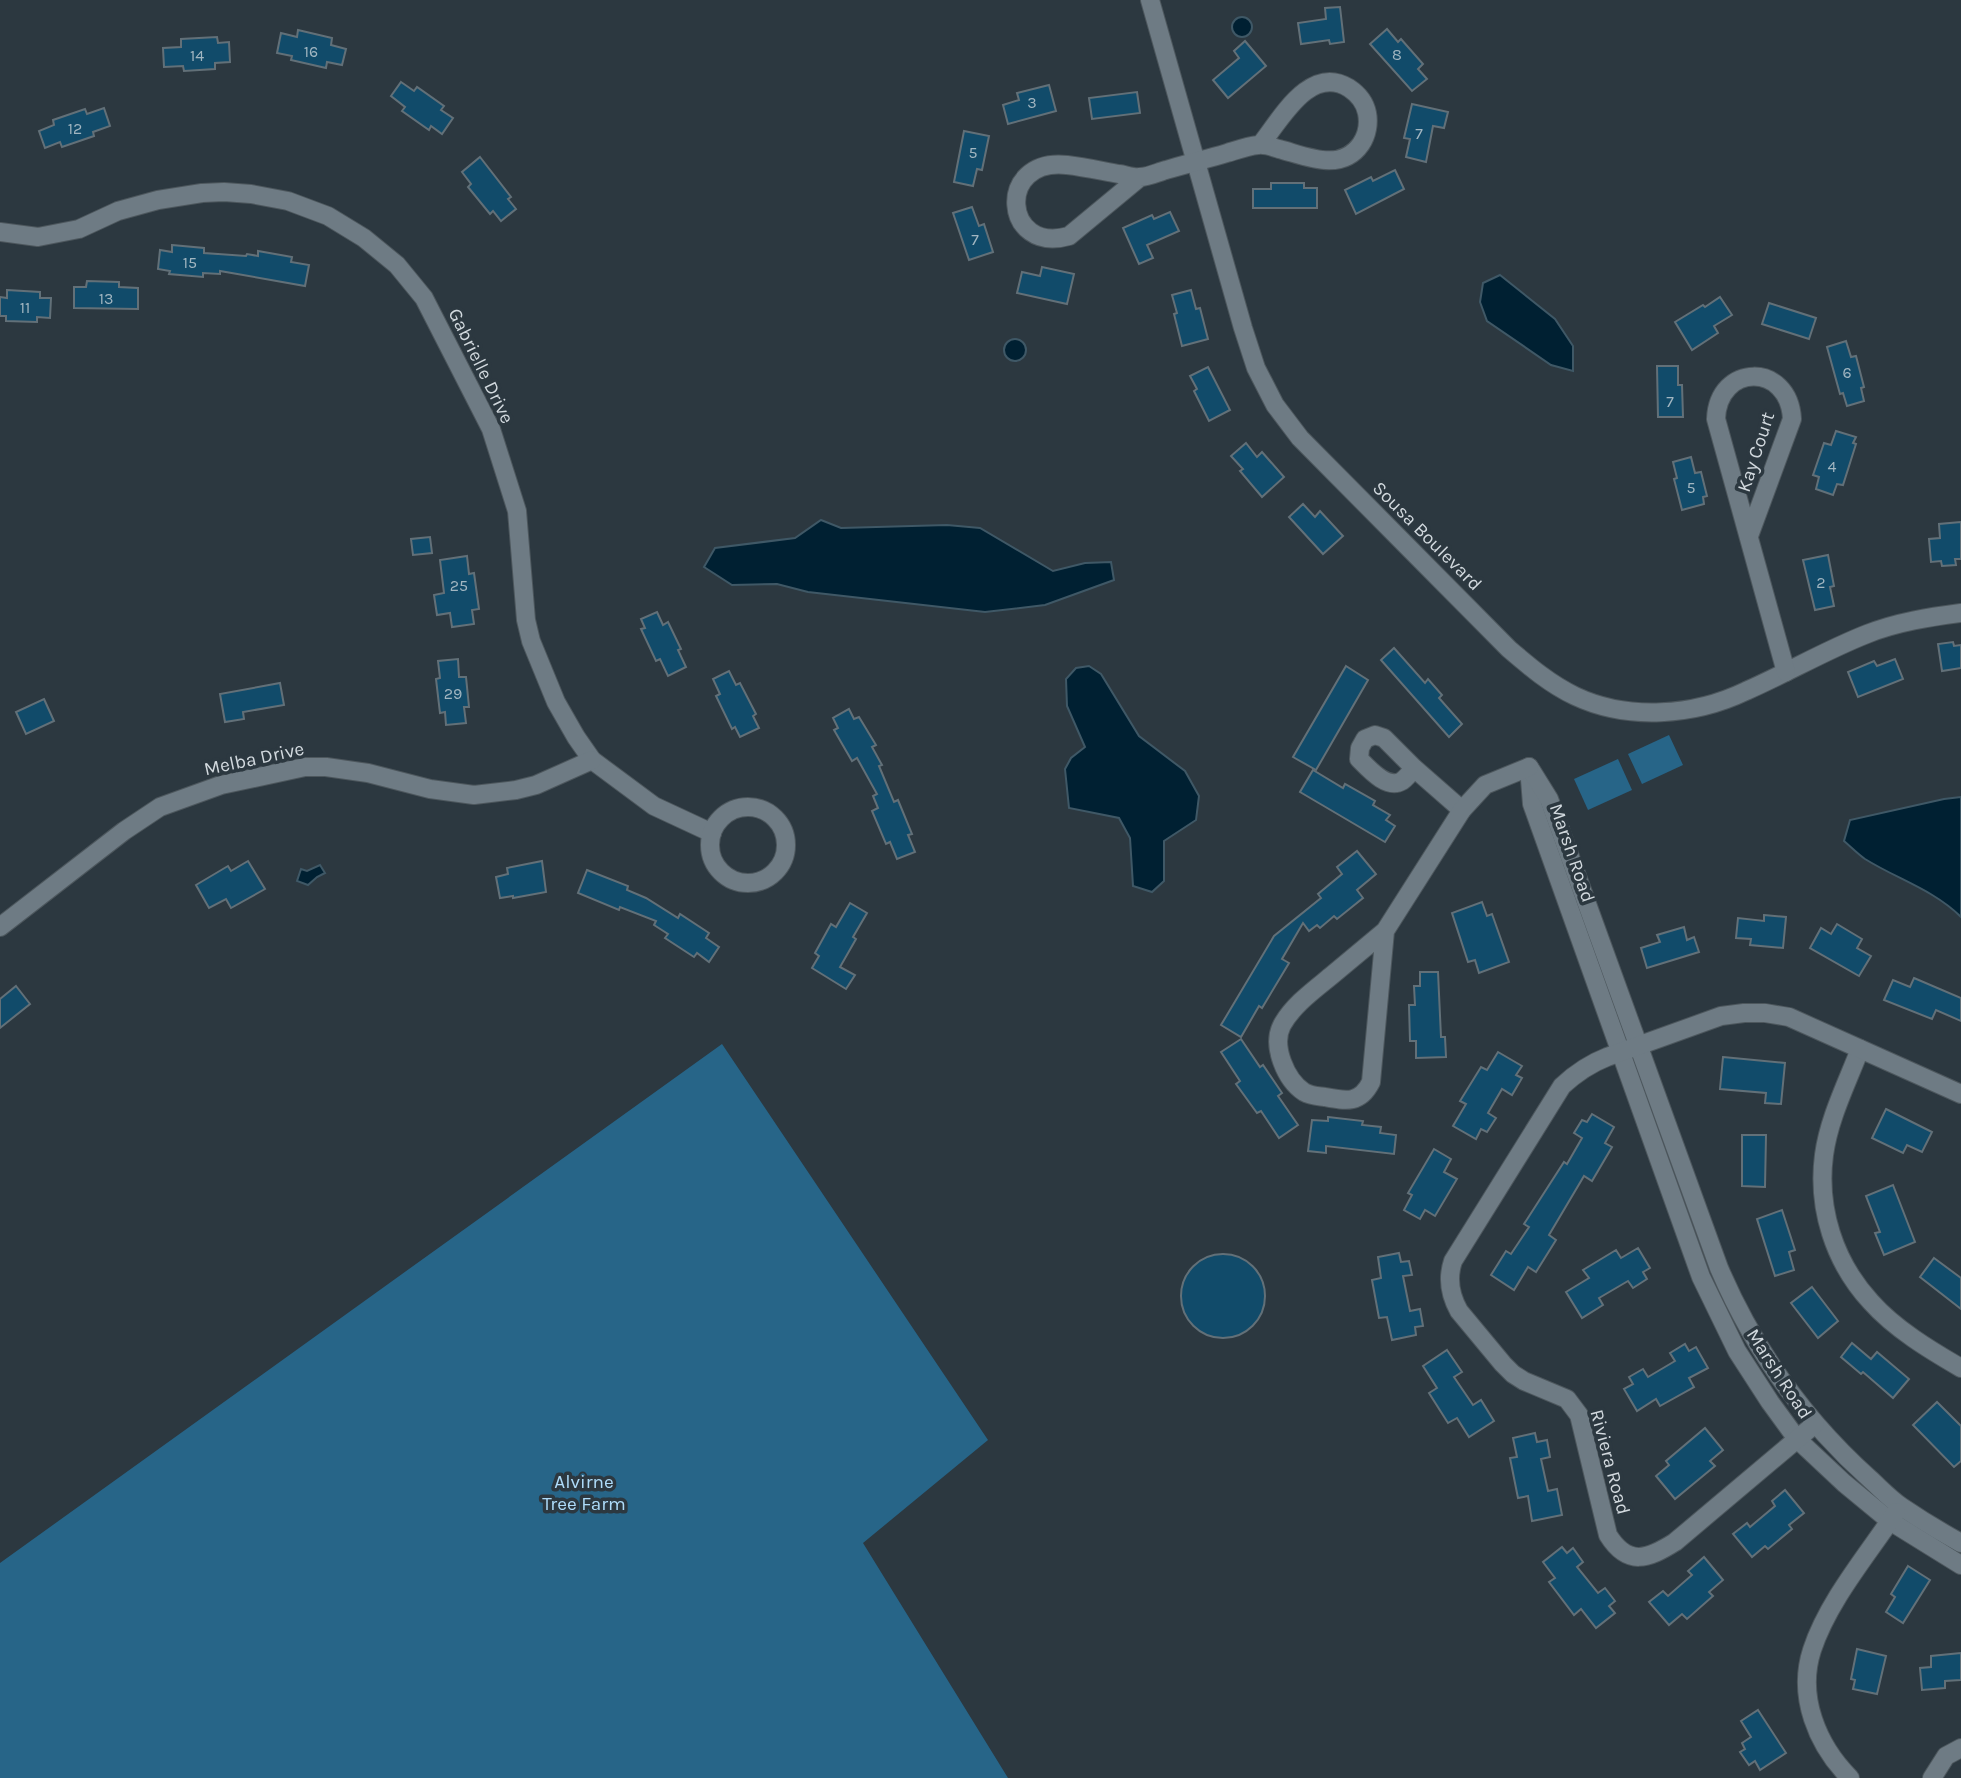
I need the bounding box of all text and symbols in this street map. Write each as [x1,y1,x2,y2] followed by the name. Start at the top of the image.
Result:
[304,42,318,61] house number: 16
[1392,45,1402,64] house number: 8
[190,46,204,65] house number: 14
[1027,93,1037,112] house number: 3
[68,119,82,138] house number: 12
[1415,124,1423,143] house number: 7
[968,143,978,162] house number: 5
[971,230,979,249] house number: 7
[183,253,197,272] house number: 15
[99,289,113,308] house number: 13
[20,298,30,317] house number: 11
[444,305,518,427] street label: Gabrielle Drive
[1842,363,1852,382] house number: 6
[1666,392,1674,411] house number: 7
[1733,409,1779,495] street label: Kay Court
[1828,457,1837,476] house number: 4
[1368,477,1486,595] street label: Sousa Boulevard
[1686,478,1696,497] house number: 5
[1816,573,1826,592] house number: 2
[450,576,468,595] house number: 25
[444,684,462,703] house number: 29
[202,738,306,780] street label: Melba Drive
[1545,801,1599,905] street label: Marsh Road
[1742,1325,1816,1423] street label: Marsh Road
[1585,1407,1635,1517] street label: Riviera Road
[542,1471,626,1515] park label: Alvirne Tree Farm

